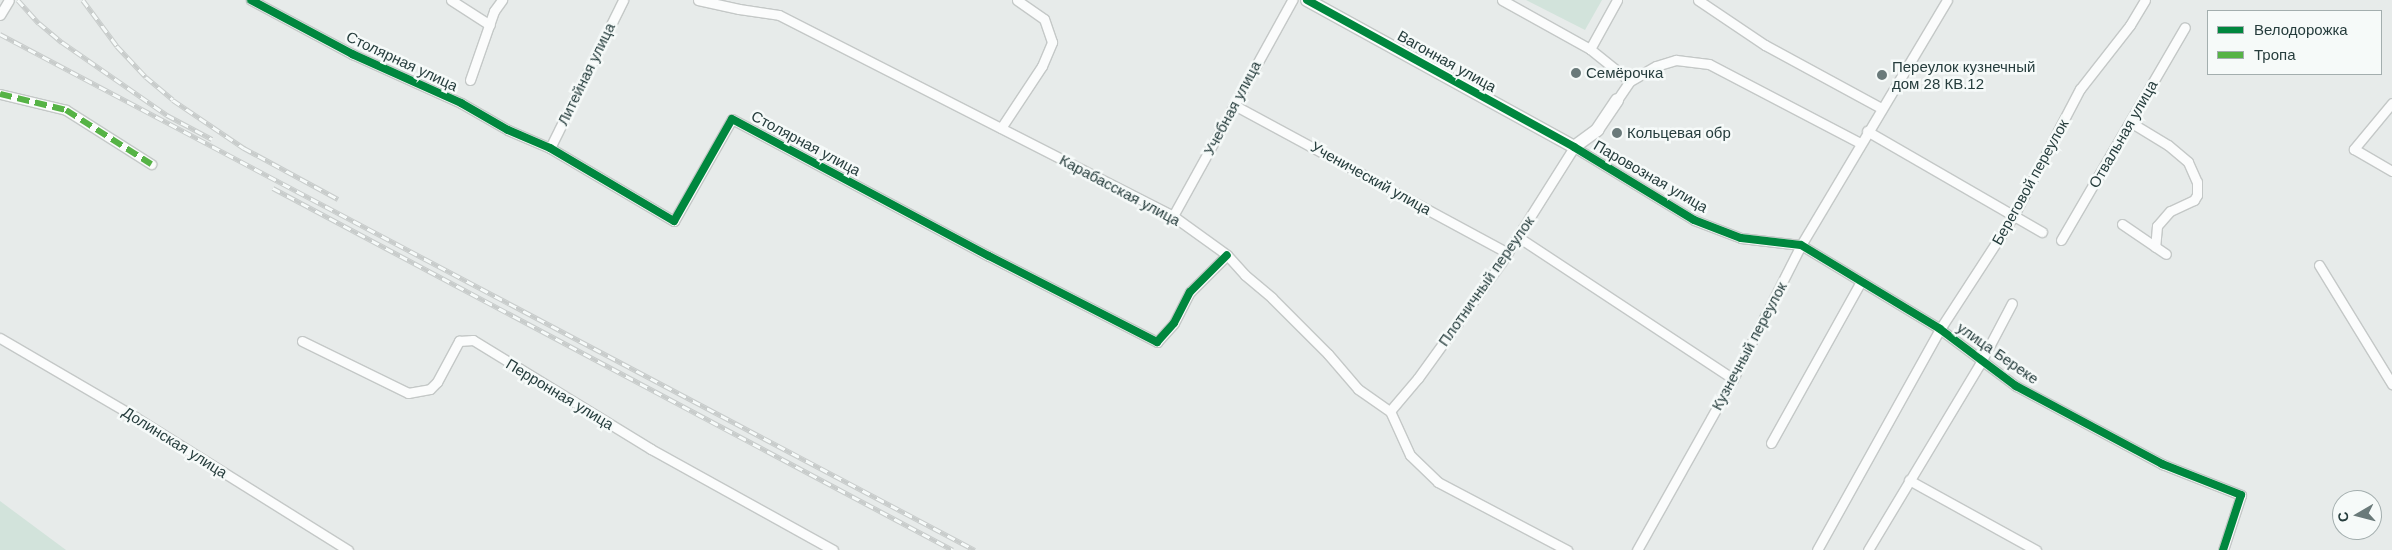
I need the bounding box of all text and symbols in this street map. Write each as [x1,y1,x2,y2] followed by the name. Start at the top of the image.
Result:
[2207,10,2382,75] legend
[553,20,619,128] street label: Литейная улица
[2254,21,2348,38] text: Велодорожка
[1394,26,1500,96] street label: Вагонная улица
[343,27,461,95] street label: Столярная улица
[2254,46,2295,63] text: Тропа
[1892,57,2035,92] place label: Переулок кузнечный дом 28 КВ.12
[1200,58,1264,158] street label: Учебная улица
[1586,64,1663,82] place label: Семёрочка
[1570,67,1582,79] marker: Семёрочка
[1876,69,1888,81] marker: Переулок кузнечный дом 28 КВ.12
[2085,77,2161,191] street label: Отвальная улица
[748,107,864,179] street label: Столярная улица
[1988,116,2072,248] street label: Береговой переулок
[1627,124,1731,142] place label: Кольцевая обр
[1611,127,1623,139] marker: Кольцевая обр
[1591,136,1711,216] street label: Паровозная улица
[1308,137,1434,219] street label: Ученический улица
[1057,151,1183,229] street label: Карабасская улица
[1434,212,1538,350] street label: Плотничный переулок
[1708,279,1790,413] street label: Кузнечный переулок
[1954,318,2042,388] street label: улица Береке
[503,355,617,433] street label: Перронная улица
[119,403,231,481] street label: Долинская улица
[2332,490,2382,540] north arrow
[2335,511,2352,523] text: С

